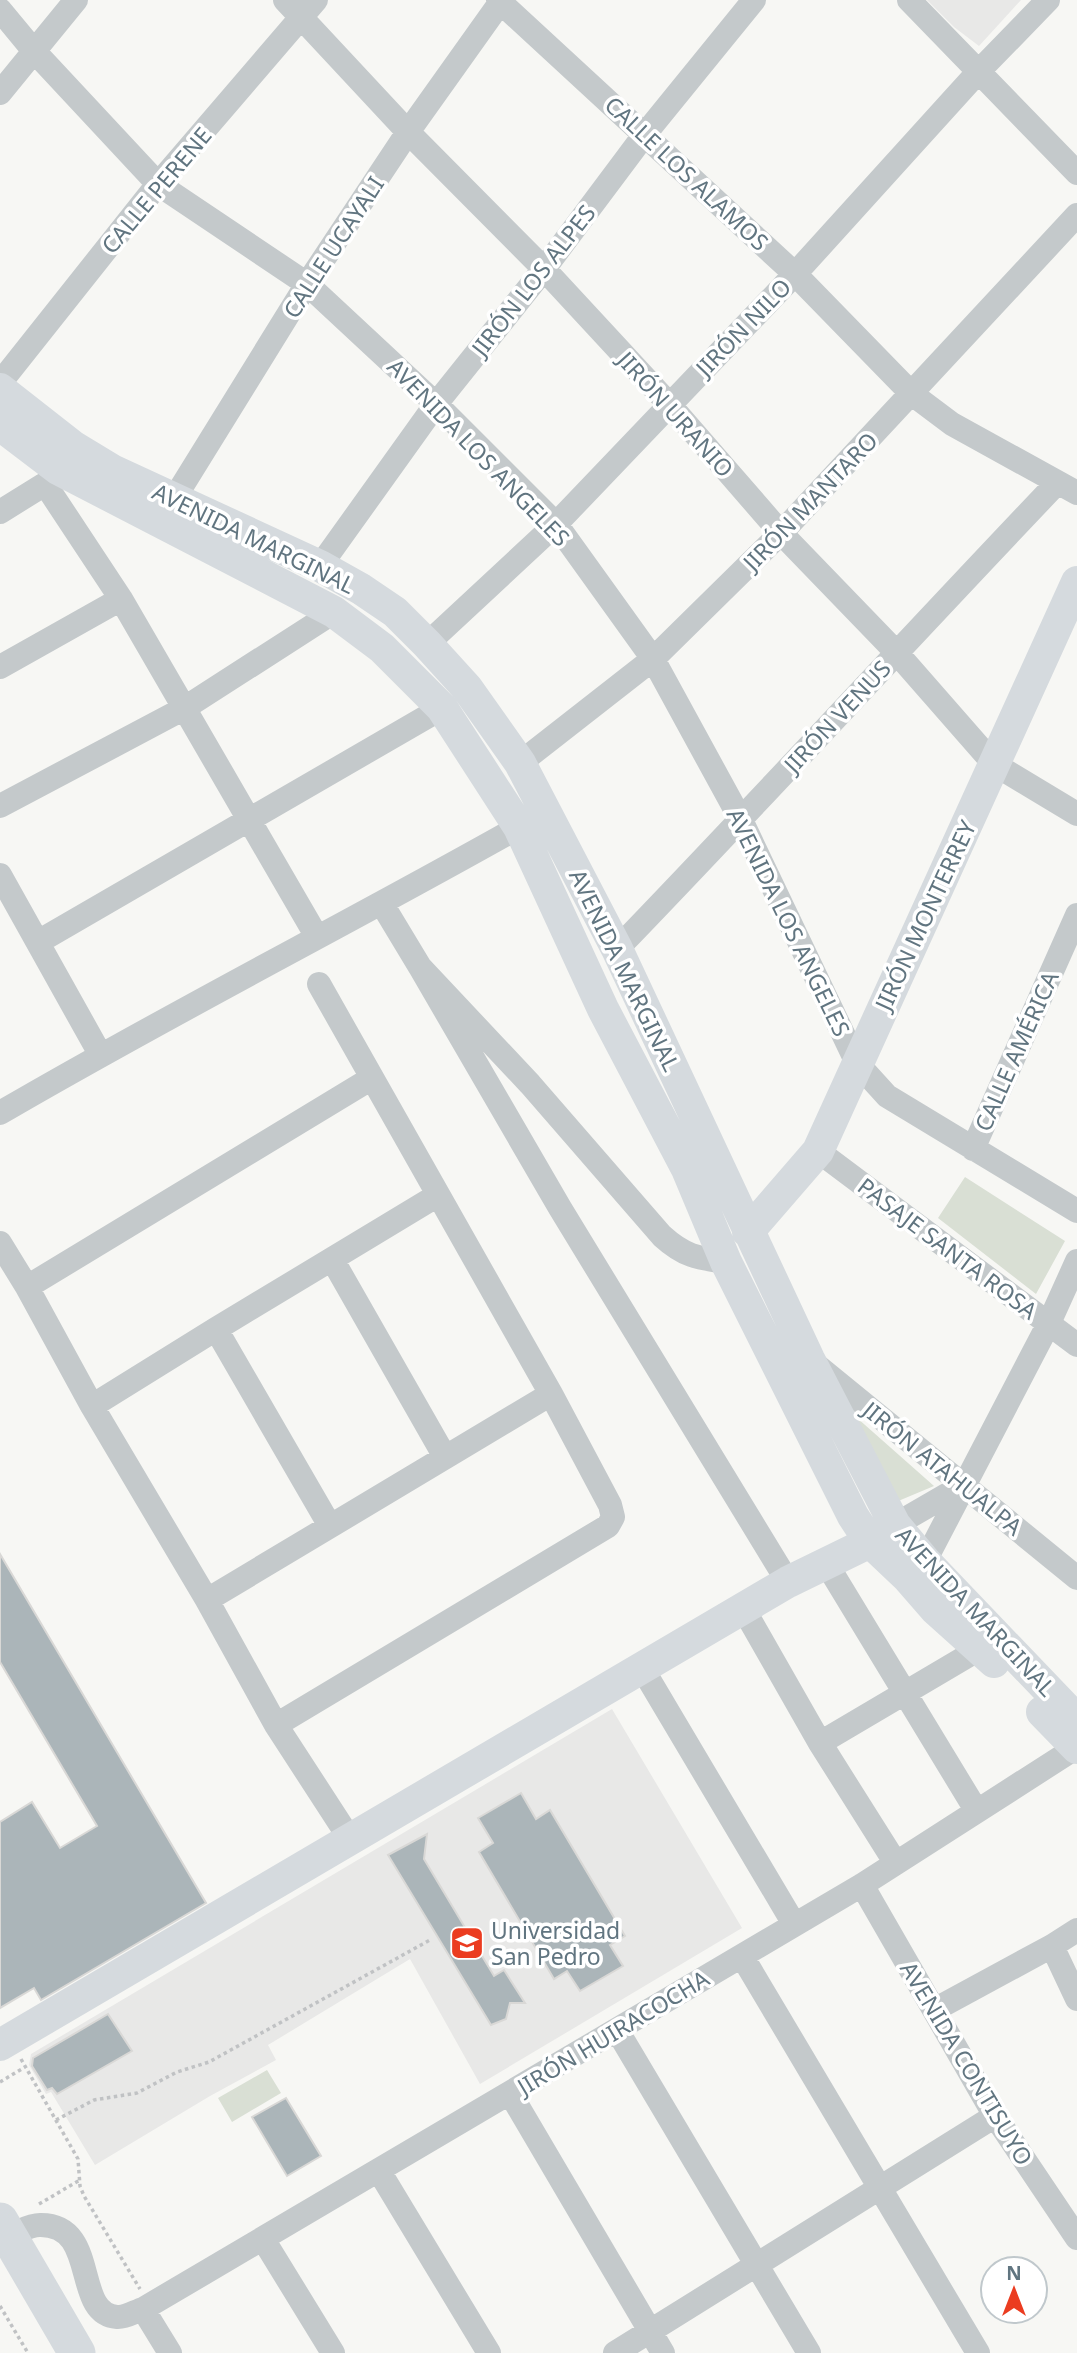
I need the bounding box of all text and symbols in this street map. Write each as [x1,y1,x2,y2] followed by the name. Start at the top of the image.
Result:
[598,89,776,257] street label: CALLE LOS ALAMOS
[94,120,218,260] street label: CALLE PERENE
[275,170,391,324] street label: CALLE UCAYALI
[463,198,602,364] street label: JIRÓN LOS ALPES
[687,271,798,384] street label: JIRÓN NILO
[610,343,741,484] street label: JIRÓN URANIO
[381,351,577,553] street label: AVENIDA LOS ANGELES
[734,425,884,579] street label: JIRÓN MANTARO
[148,475,360,601] street label: AVENIDA MARGINAL
[775,653,898,781] street label: JIRÓN VENUS
[720,803,858,1041] street label: AVENIDA LOS ANGELES
[866,814,983,1017] street label: JIRÓN MONTERREY
[562,864,688,1076] street label: AVENIDA MARGINAL
[966,966,1066,1136] street label: CALLE AMÉRICA
[852,1170,1045,1326] street label: PASAJE SANTA ROSA
[855,1392,1030,1542] street label: JIRÓN ATAHUALPA
[889,1519,1063,1703] street label: AVENIDA MARGINAL
[491,1914,620,1972] place label: Universidad San Pedro
[448,1924,486,1962] school or university icon: Universidad San Pedro
[893,1955,1041,2171] street label: AVENIDA CONTISUYO
[509,1962,715,2103] street label: JIRÓN HUIRACOCHA
[979,2255,1049,2325] north arrow
[1006,2260,1022,2286] text: N

